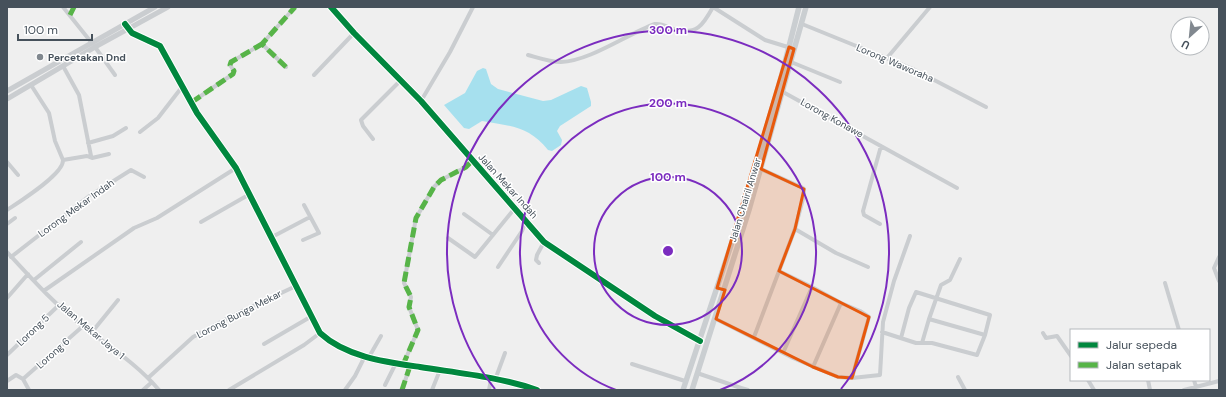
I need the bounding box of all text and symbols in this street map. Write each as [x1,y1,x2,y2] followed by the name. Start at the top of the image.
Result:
[18,16,92,42] scale bar
[1170,16,1210,56] north arrow
[24,22,58,38] text: 100 m
[649,22,687,38] text: 300 m
[1179,37,1192,53] text: U
[854,41,936,85] street label: Lorong Waworaha
[48,51,126,64] place label: Percetakan Dnd
[35,52,45,62] marker: Percetakan Dnd
[649,95,687,111] text: 200 m
[798,95,866,141] street label: Lorong Konawe
[475,151,541,221] street label: Jalan Mekar Indah
[726,156,764,244] street label: Jalan Chairil Anwar
[650,169,686,185] text: 100 m
[35,176,117,240] street label: Lorong Mekar Indah
[661,244,675,258] centre of rings
[194,287,284,341] street label: Lorong Bunga Mekar
[55,298,127,362] street label: Jalan Mekar Jaya 1
[14,311,52,349] street label: Lorong 5
[1070,329,1210,381] legend
[34,335,72,371] street label: Lorong 6
[1106,337,1177,353] text: Jalur sepeda
[1106,357,1182,373] text: Jalan setapak

